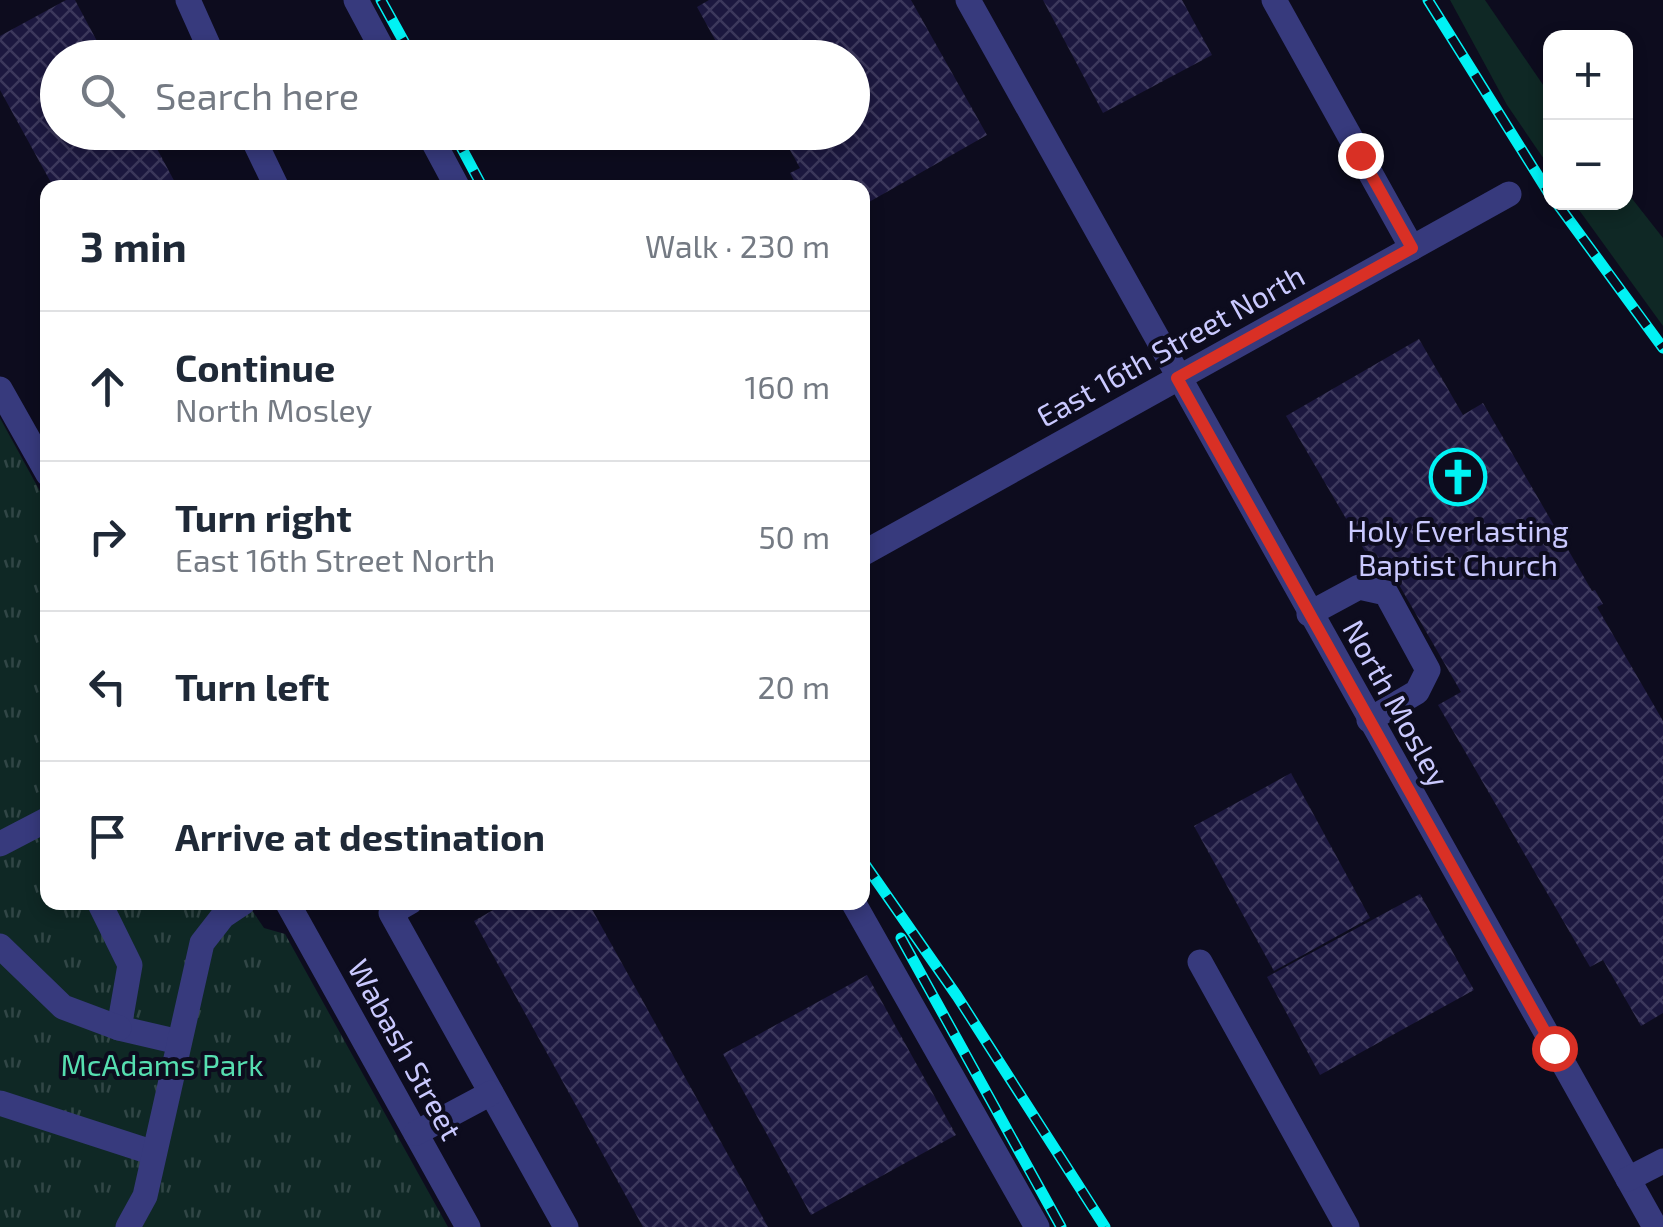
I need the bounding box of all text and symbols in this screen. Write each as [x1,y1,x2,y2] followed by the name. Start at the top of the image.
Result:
[1543,30,1633,210] map controls
[1543,30,1633,120] button: +
[40,40,870,150] search box
[75,68,130,123] icon: search
[155,72,359,118] text: Search here
[1543,120,1633,210] button: −
[1338,133,1384,179] route end
[80,220,187,270] text: 3 min
[645,226,830,264] text: Walk · 230 m
[1030,256,1310,434] street label: East 16th Street North
[175,344,335,390] text: Continue
[80,359,135,414] icon: ahead
[744,367,830,405] text: 160 m
[175,390,373,428] text: North Mosley
[1428,447,1488,507] church icon: Holy Everlasting Baptist Church
[175,494,352,540] text: Turn right
[80,509,135,564] icon: right
[1347,512,1569,582] place label: Holy Everlasting Baptist Church
[758,517,830,555] text: 50 m
[175,540,495,578] text: East 16th Street North
[1336,613,1458,793] street label: North Mosley
[80,659,135,714] icon: left
[175,663,330,709] text: Turn left
[758,667,830,705] text: 20 m
[80,809,135,864] icon: arrive
[175,813,545,859] text: Arrive at destination
[342,952,470,1146] street label: Wabash Street
[1532,1026,1578,1072] route start
[61,1046,263,1082] park label: McAdams Park

